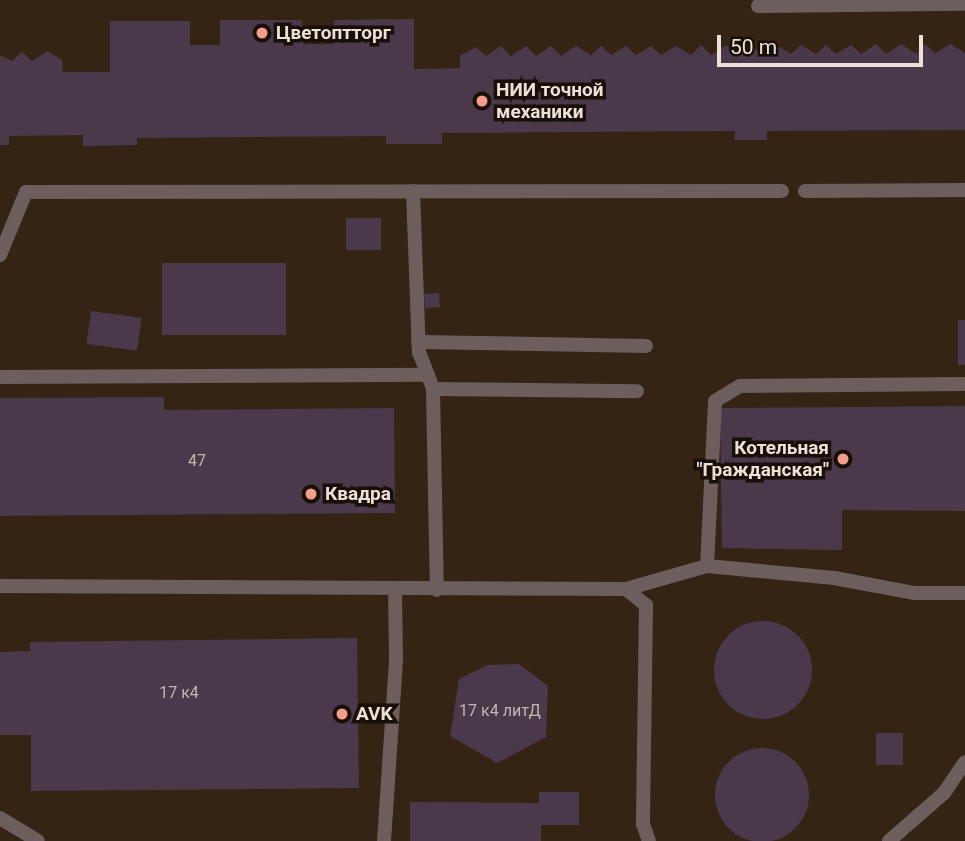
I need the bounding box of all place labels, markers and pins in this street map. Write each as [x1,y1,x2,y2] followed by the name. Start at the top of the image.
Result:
[276,22,391,44] place label: Цветоптторг
[254,25,270,41] marker: Цветоптторг
[496,79,604,123] place label: НИИ точной механики
[474,93,490,109] marker: НИИ точной механики
[697,437,829,481] place label: Котельная "Гражданская"
[835,451,851,467] marker: Котельная "Гражданская"
[325,483,391,505] place label: Квадра
[303,486,319,502] marker: Квадра
[356,703,393,725] place label: AVK
[334,706,350,722] marker: AVK

